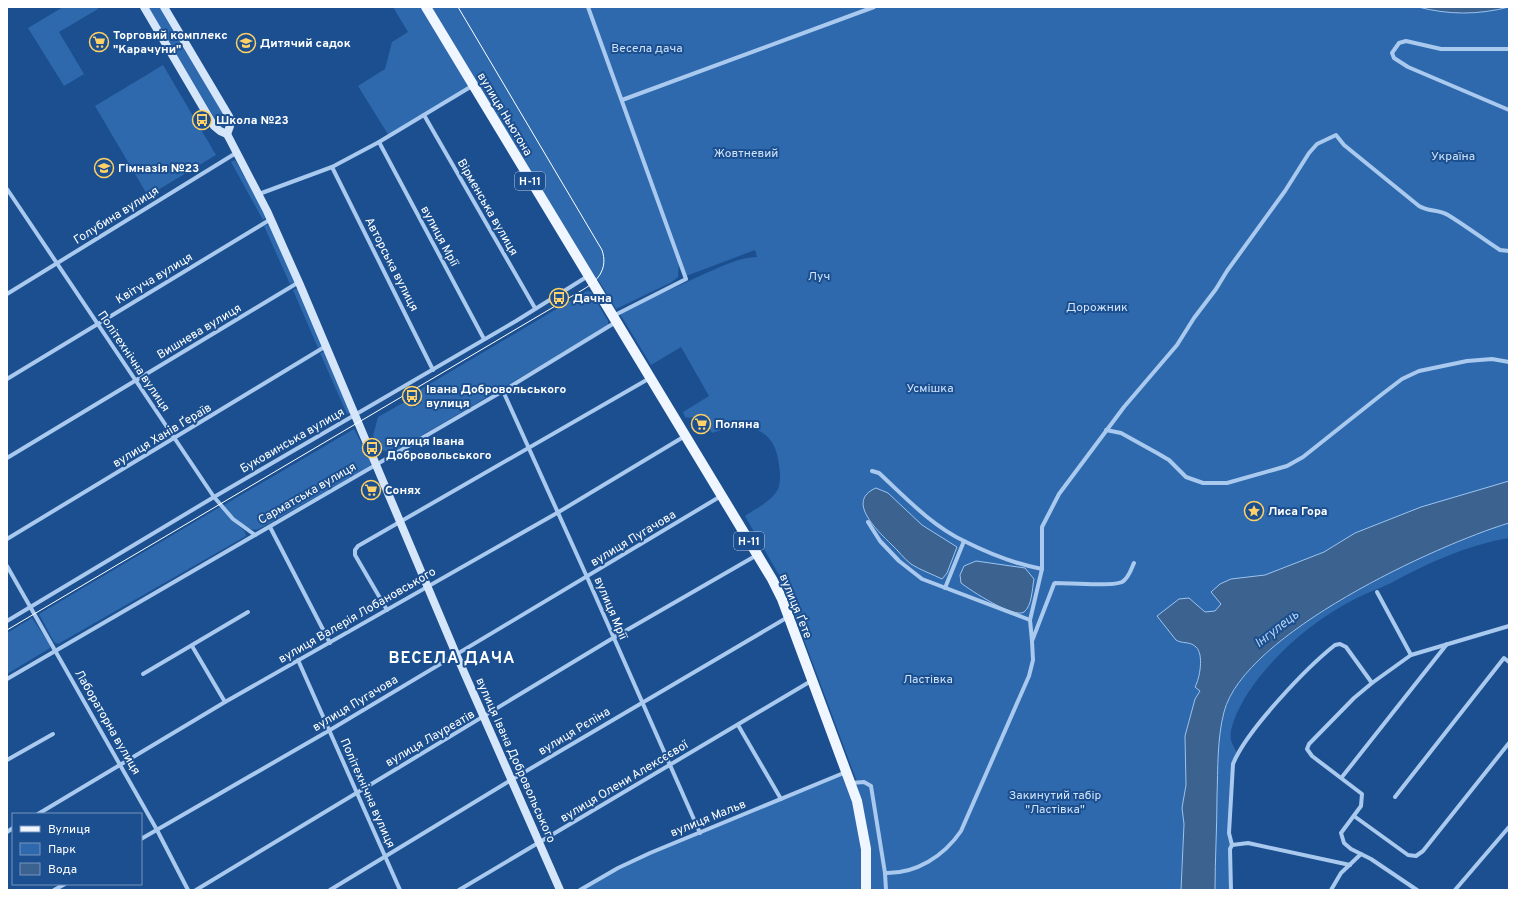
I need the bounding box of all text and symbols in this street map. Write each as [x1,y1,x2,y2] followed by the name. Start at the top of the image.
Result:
[113,28,228,58] place label: Торговий комплекс "Карачуни"
[88,31,110,53] supermarket icon: Торговий комплекс "Карачуни"
[235,32,257,54] school or university icon: Дитячий садок
[260,36,351,52] place label: Дитячий садок
[611,41,683,57] park label: Весела дача
[473,70,535,159] street label: вулиця Ньютона
[191,109,213,131] bus stop icon: Школа №23
[216,113,289,129] place label: Школа №23
[714,146,778,162] park label: Жовтневий
[1431,149,1475,165] park label: Україна
[453,156,521,259] street label: Вірменська вулиця
[93,157,115,179] school or university icon: Гімназія №23
[118,161,199,177] place label: Гімназія №23
[515,172,545,190] road number: Н-11
[71,183,162,249] street label: Голубина вулиця
[416,203,462,270] street label: вулиця Мрії
[360,215,422,314] street label: Авторська вулиця
[113,250,196,308] street label: Квітуча вулиця
[808,269,830,285] park label: Луч
[548,287,570,309] bus stop icon: Дачна
[573,291,612,307] place label: Дачна
[154,300,245,363] street label: Вишнева вулиця
[1066,300,1128,316] park label: Дорожник
[93,308,173,415] street label: Політехнічна вулиця
[907,381,953,397] park label: Усмішка
[426,382,567,412] place label: Івана Добровольського вулиця
[401,385,423,407] bus stop icon: Івана Добровольського вулиця
[110,400,215,472] street label: вулиця Ханів Ґераїв
[237,404,348,477] street label: Буковинська вулиця
[690,413,712,435] supermarket icon: Поляна
[715,417,759,433] place label: Поляна
[386,434,492,464] place label: вулиця Івана Добровольського
[361,437,383,459] bus stop icon: вулиця Івана Добровольського
[256,459,359,528] street label: Сарматська вулиця
[360,479,382,501] supermarket icon: Сонях
[385,483,421,499] place label: Сонях
[1243,500,1265,522] place icon: Лиса Гора
[1268,504,1328,520] place label: Лиса Гора
[588,507,679,571] street label: вулиця Пугачова
[734,532,764,550] road number: Н-11
[276,564,439,668] street label: вулиця Валерія Лобановського
[775,572,815,641] street label: вулиця Ґете
[590,575,631,643] street label: вулиця Мрії
[1252,607,1303,652] water label: Інгулець
[388,649,516,669] district label: ВЕСЕЛА ДАЧА
[70,667,144,778] street label: Лабораторна вулиця
[310,672,401,736] street label: вулиця Пугачова
[903,672,953,688] park label: Ластівка
[471,675,559,846] street label: вулиця Івана Добровольського
[536,704,613,760] street label: вулиця Рєпіна
[383,707,478,771] street label: вулиця Лауреатів
[336,736,398,851] street label: Політехнічна вулиця
[558,737,692,826] street label: вулиця Олени Алексєєвої
[1009,788,1102,818] park label: Закинутий табір "Ластівка"
[668,796,749,841] street label: вулиця Мальв
[12,813,142,885] legend
[48,822,90,838] text: Вулиця
[48,842,76,858] text: Парк
[48,862,77,878] text: Вода

